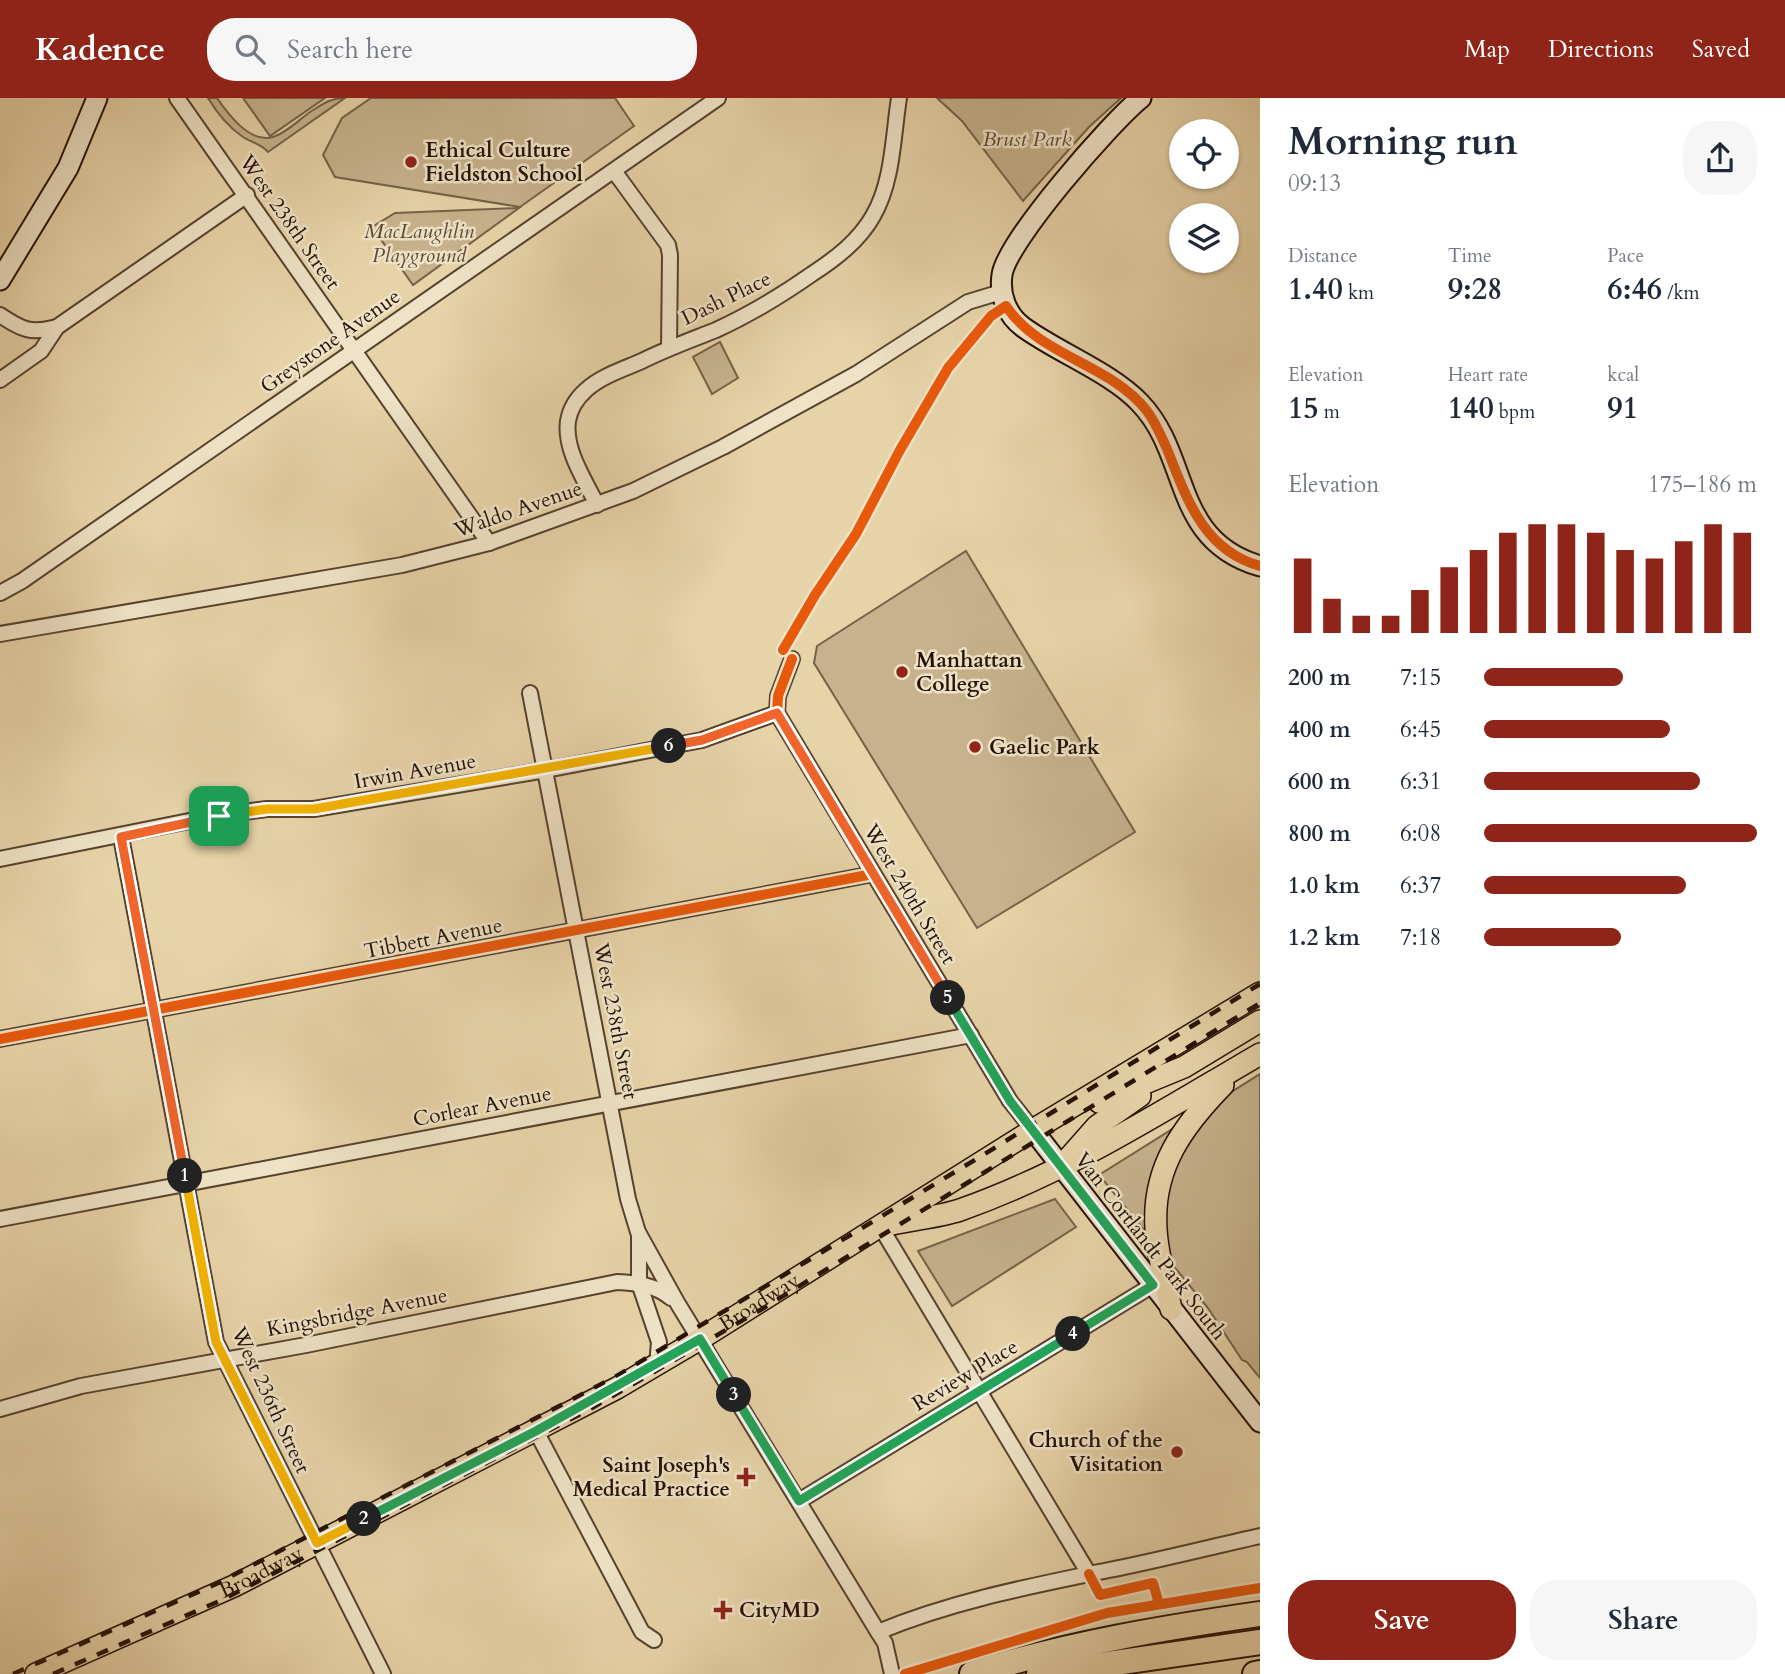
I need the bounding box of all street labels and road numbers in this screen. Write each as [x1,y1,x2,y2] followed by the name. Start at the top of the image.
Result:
[232,148,347,296] street label: West 238th Street
[677,264,776,333] street label: Dash Place
[254,282,406,401] street label: Greystone Avenue
[449,474,586,545] street label: Waldo Avenue
[352,747,478,796] street label: Irwin Avenue
[856,818,963,970] street label: West 240th Street
[361,911,505,966] street label: Tibbett Avenue
[586,939,645,1102] street label: West 238th Street
[410,1079,554,1134] street label: Corlear Avenue
[1068,1146,1233,1347] street label: Van Cortlandt Park South
[713,1266,805,1339] street label: Broadway
[264,1281,450,1344] street label: Kingsbridge Avenue
[223,1321,317,1479] street label: West 236th Street
[907,1332,1024,1418] street label: Review Place
[215,1539,308,1606] street label: Broadway

